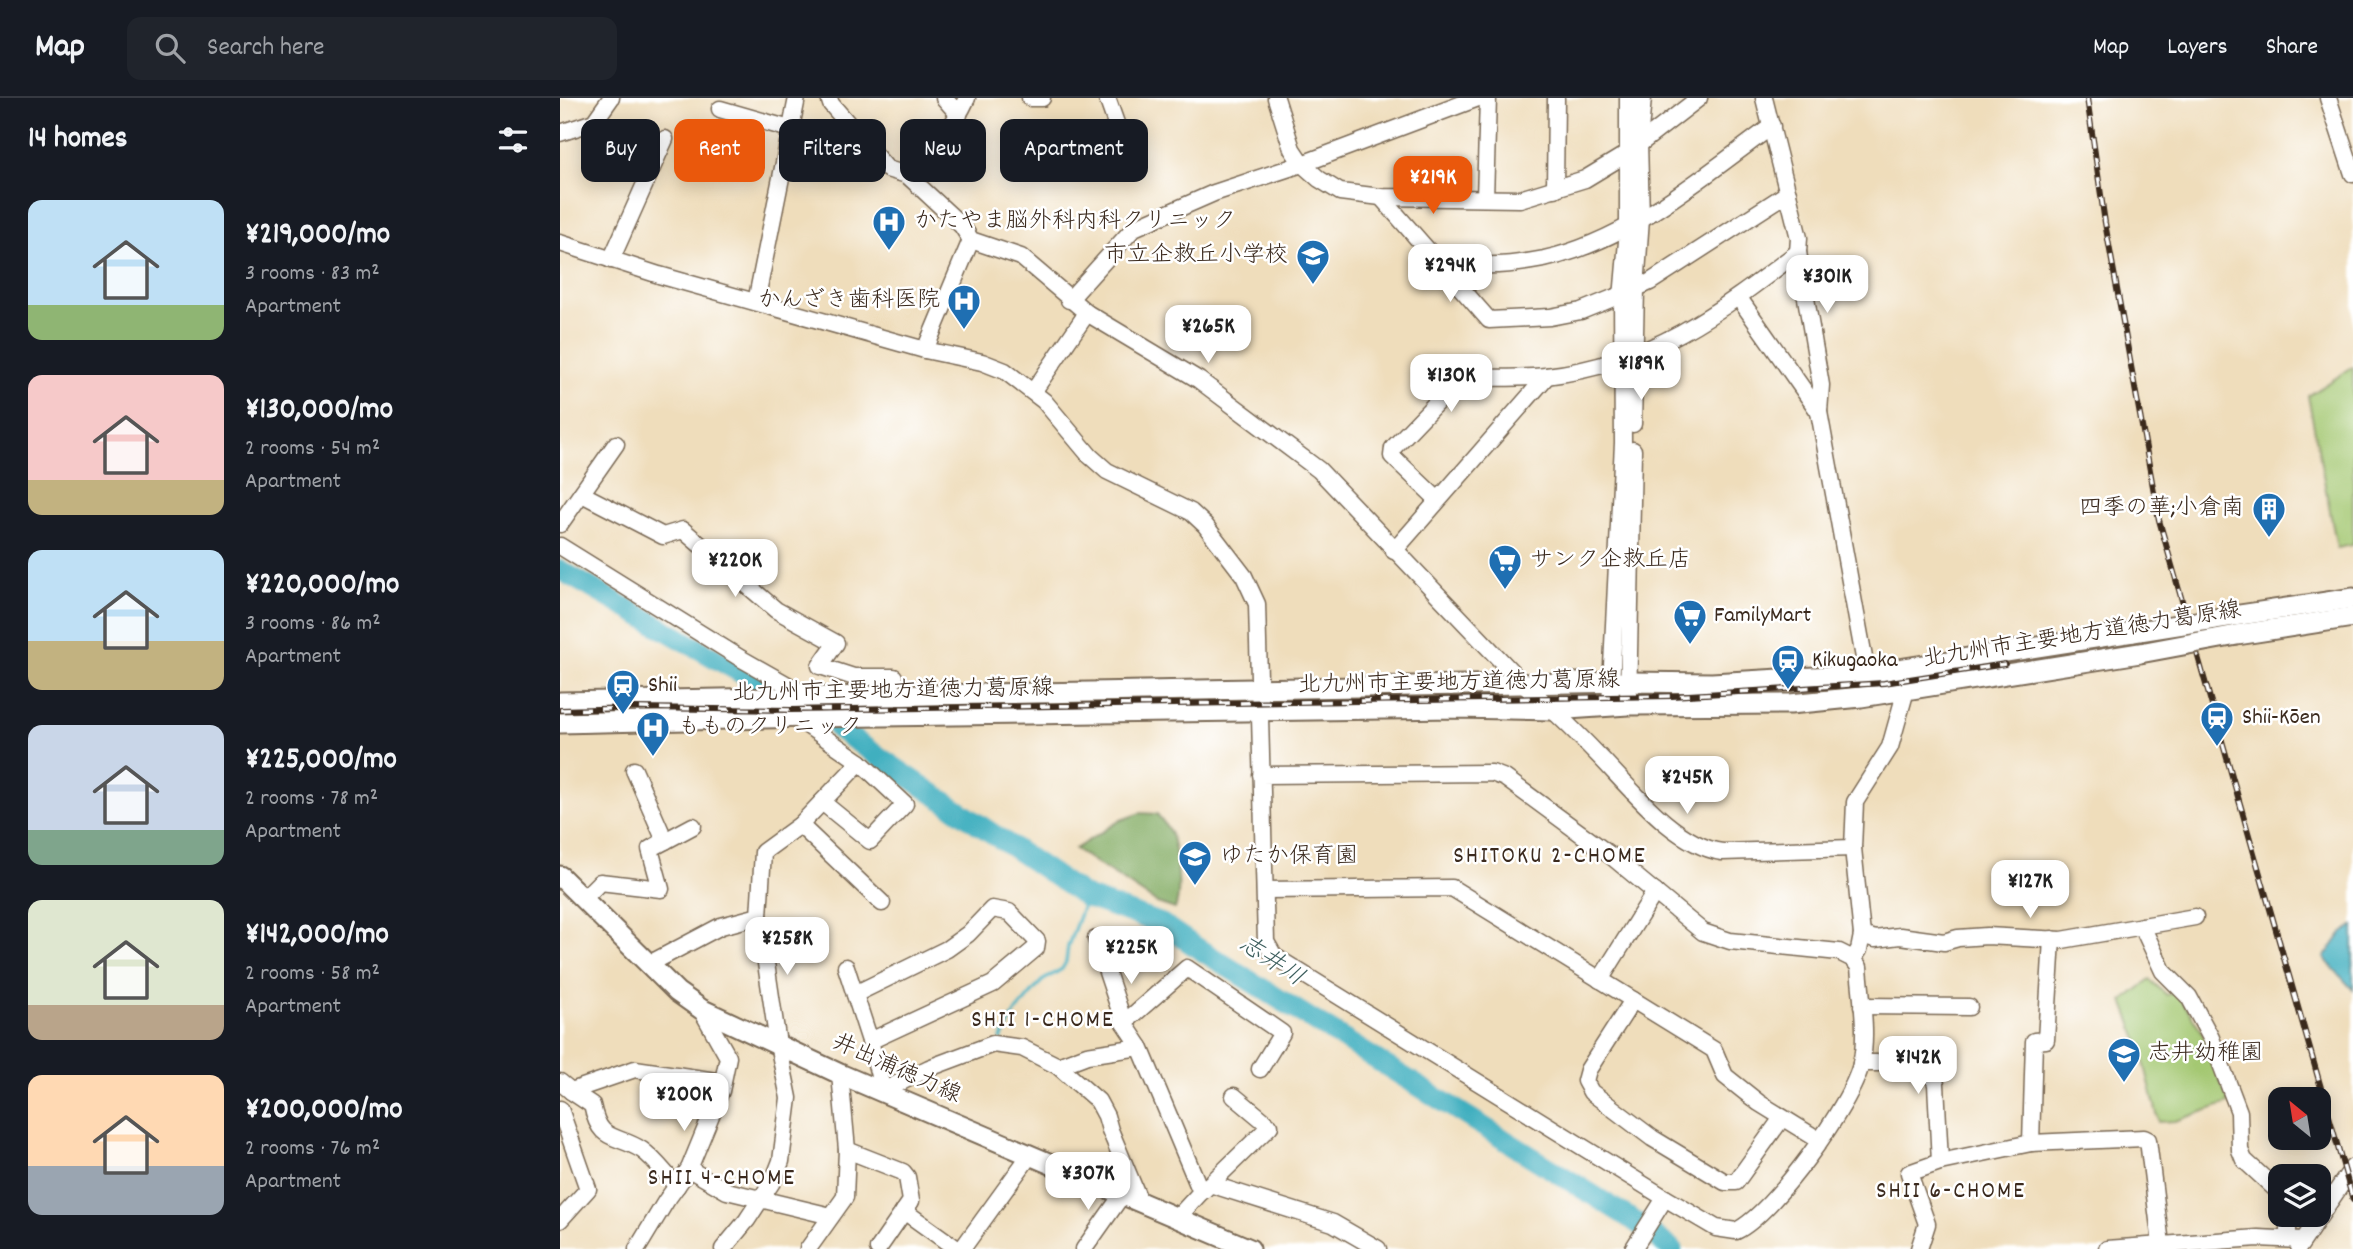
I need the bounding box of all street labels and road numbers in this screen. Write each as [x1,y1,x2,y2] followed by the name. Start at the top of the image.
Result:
[1920,595,2244,677] street label: 北九州市主要地方道徳力葛原線
[1298,665,1620,703] street label: 北九州市主要地方道徳力葛原線
[732,673,1054,711] street label: 北九州市主要地方道徳力葛原線
[826,1027,966,1113] street label: 井出浦徳力線

